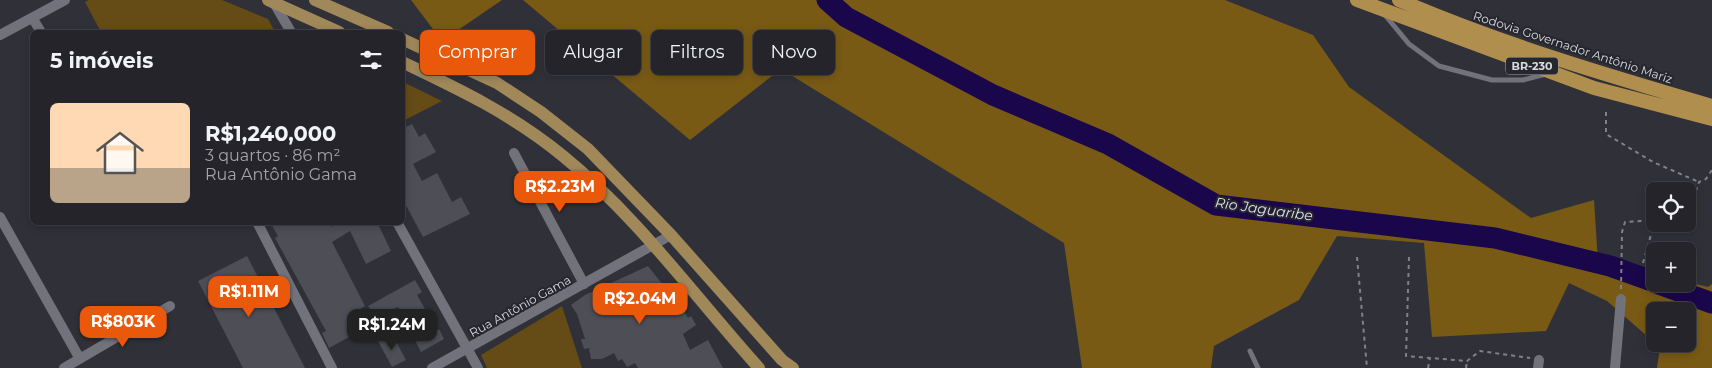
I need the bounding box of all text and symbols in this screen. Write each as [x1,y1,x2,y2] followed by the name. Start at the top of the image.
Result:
[1471,8,1675,86] street label: Rodovia Governador Antônio Mariz
[420,30,535,75] chip: Comprar
[545,30,641,75] chip: Alugar
[651,30,743,75] chip: Filtros
[753,30,835,75] chip: Novo
[357,46,385,74] icon: filters
[50,48,153,73] text: 5 imóveis
[1506,58,1558,74] road number: BR-230
[205,121,336,146] text: R$1,240,000
[90,123,150,183] icon: home
[205,146,340,165] text: 3 quartos · 86 m²
[205,165,357,184] text: Rua Antônio Gama
[514,170,606,213] pin: R$2.23M
[525,177,595,196] text: R$2.23M
[1646,182,1696,352] map controls
[1646,182,1696,232] button: locate
[1214,193,1314,225] water label: Rio Jaguaribe
[1646,242,1696,292] button: +
[466,272,574,340] street label: Rua Antônio Gama
[203,276,295,318] pin: R$1.11M
[219,282,279,301] text: R$1.11M
[594,282,686,325] pin: R$2.04M
[604,289,676,308] text: R$2.04M
[1646,302,1696,352] button: −
[82,306,164,348] pin: R$803K
[346,308,438,351] pin: R$1.24M
[91,312,155,331] text: R$803K
[358,315,426,334] text: R$1.24M

